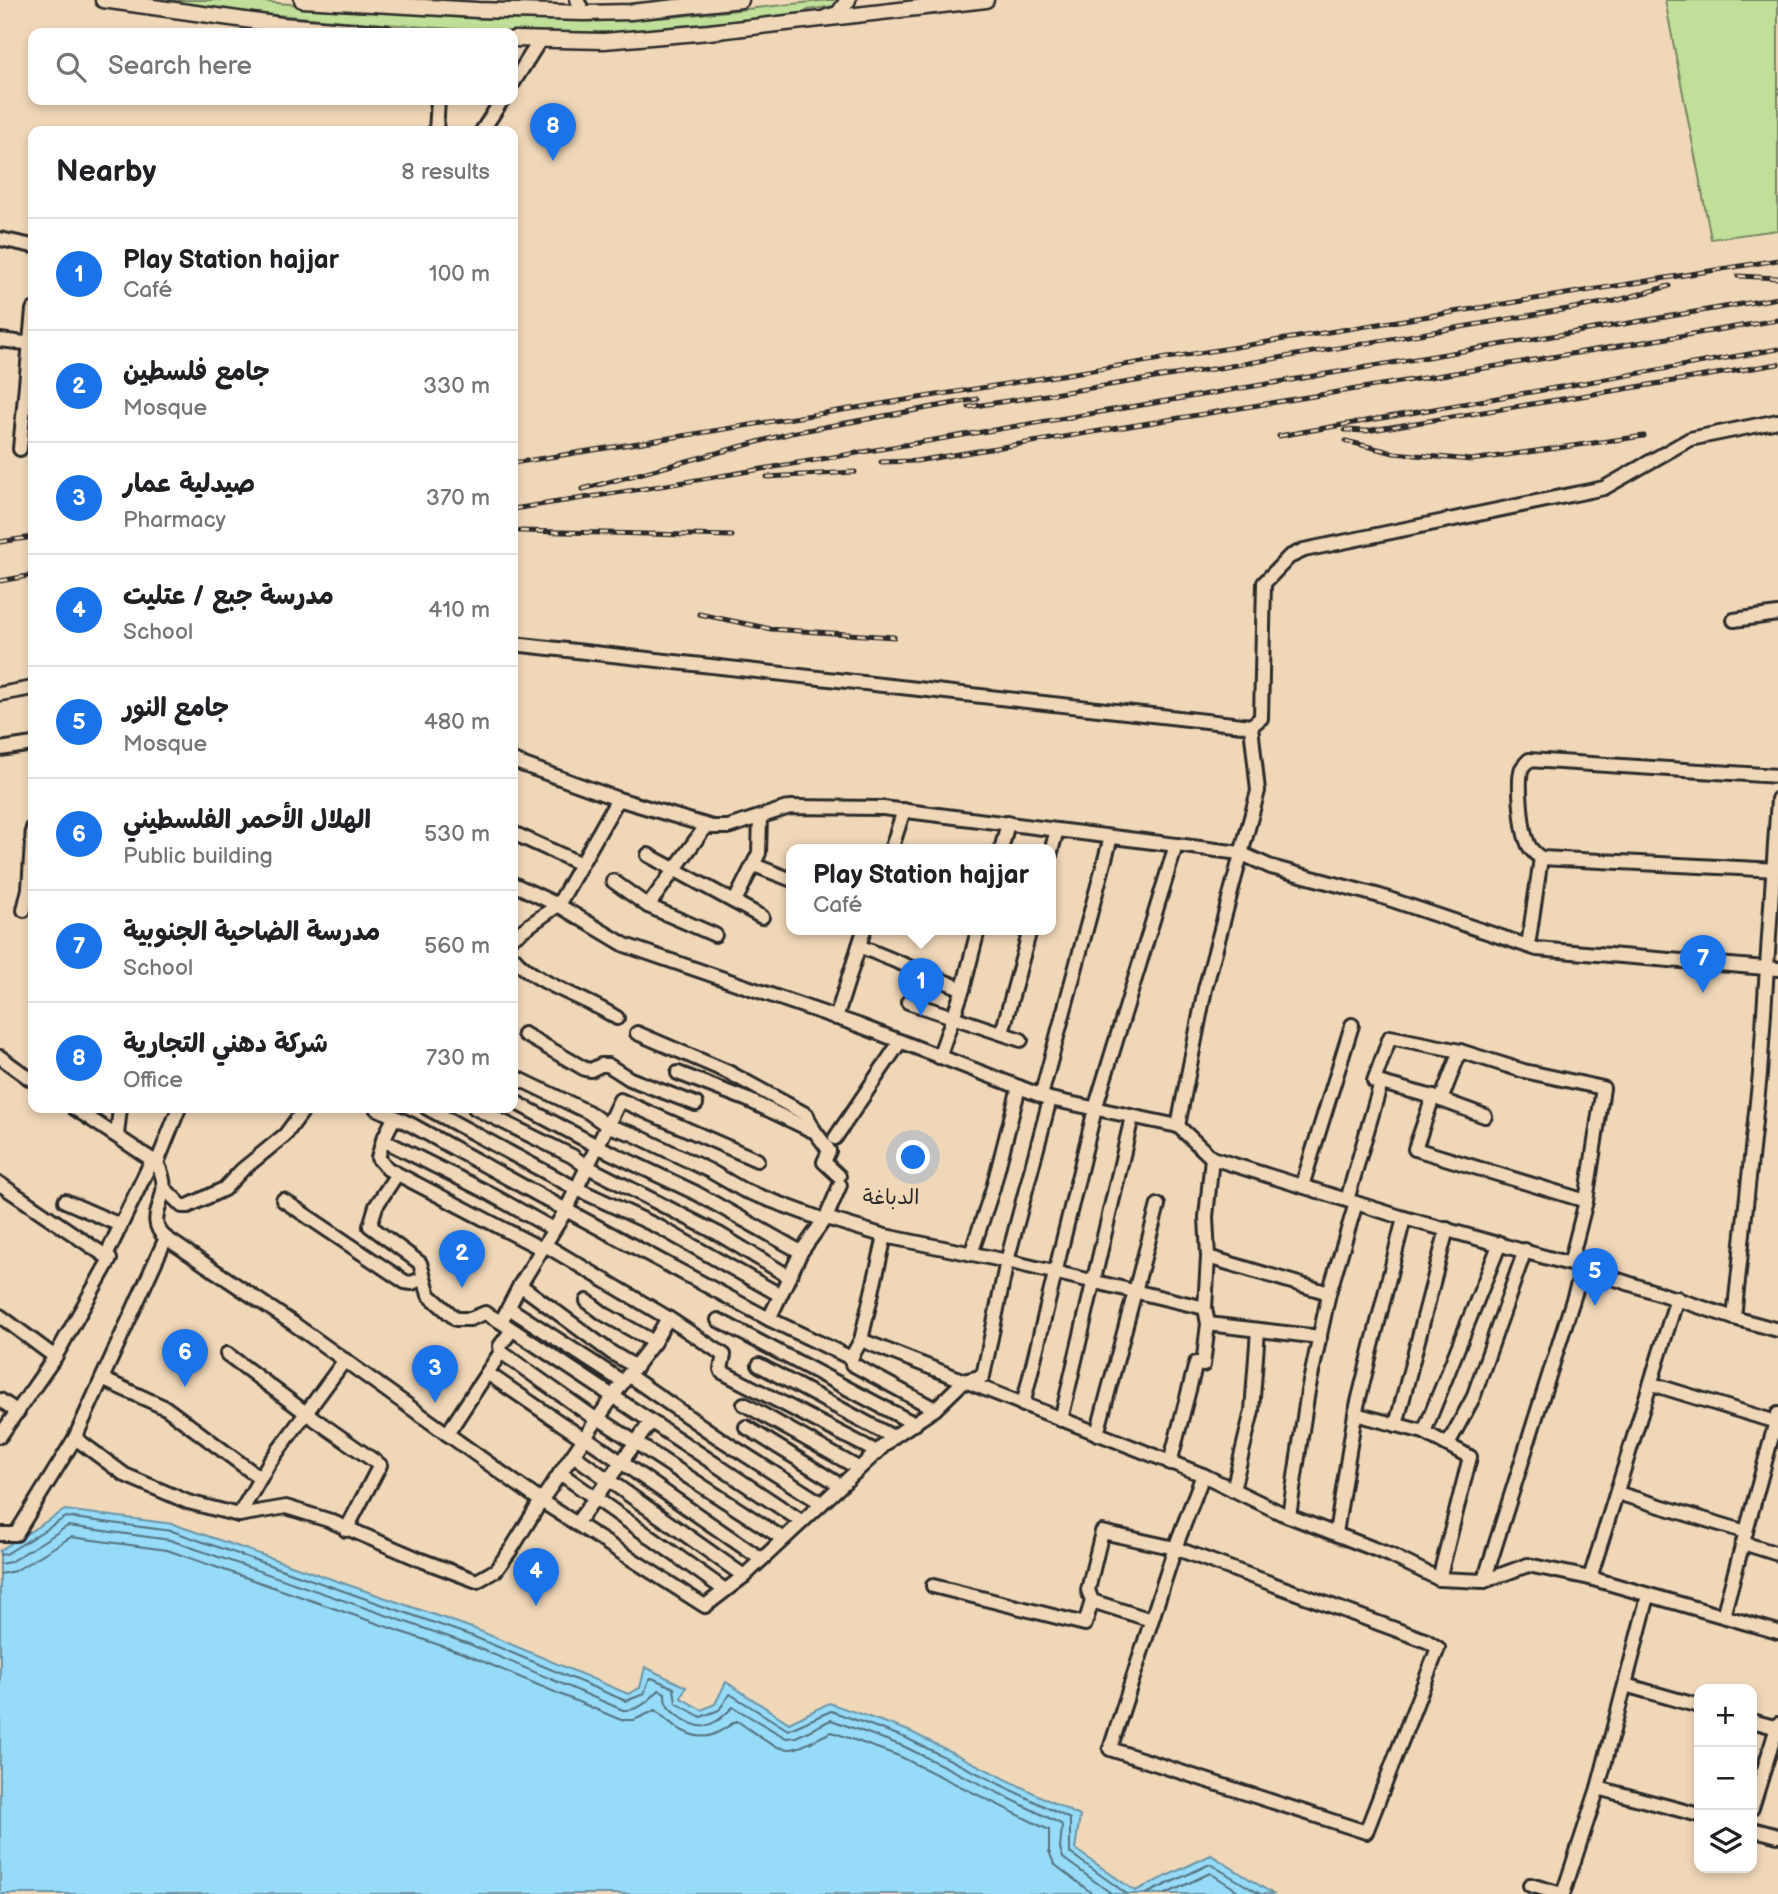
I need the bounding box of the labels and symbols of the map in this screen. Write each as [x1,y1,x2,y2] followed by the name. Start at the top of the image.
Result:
[530,103,576,161] pin: 8
[1680,935,1726,993] pin: 7
[898,958,944,1016] pin: 1
[896,1140,930,1174] your location
[863,1185,919,1210] district label: الدباغة
[439,1230,485,1288] pin: 2
[1572,1248,1618,1306] pin: 5
[162,1329,208,1387] pin: 6
[412,1345,458,1403] pin: 3
[513,1548,559,1606] pin: 4

